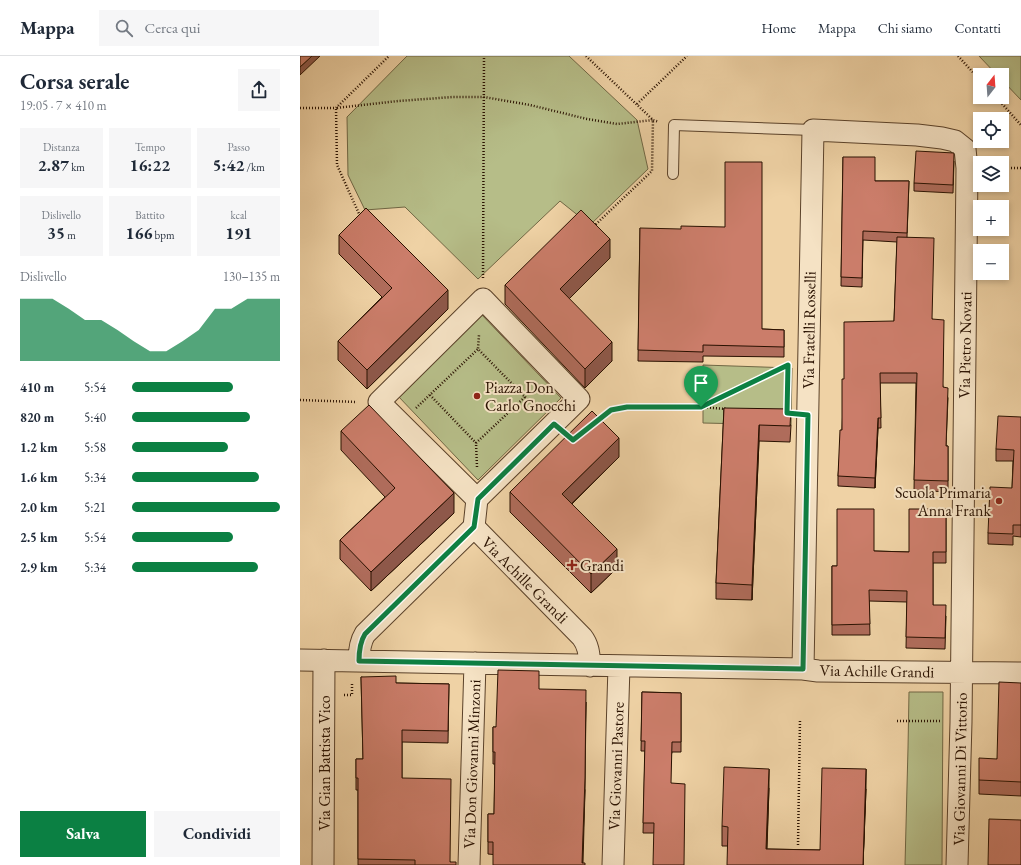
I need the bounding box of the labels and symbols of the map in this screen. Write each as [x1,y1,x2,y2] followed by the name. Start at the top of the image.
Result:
[973,68,1009,104] north arrow
[797,271,821,389] street label: Via Fratelli Rosselli
[954,291,976,399] street label: Via Pietro Novati
[684,366,718,407] pin
[485,377,576,416] place label: Piazza Don Carlo Gnocchi
[472,391,482,401] marker: Piazza Don Carlo Gnocchi
[895,482,992,521] place label: Scuola Primaria Anna Frank
[994,496,1004,506] marker: Scuola Primaria Anna Frank
[477,532,573,628] street label: Via Achille Grandi
[580,555,624,576] place label: Grandi
[567,560,577,570] marker: Grandi
[819,660,935,683] street label: Via Achille Grandi
[459,679,485,849] street label: Via Don Giovanni Minzoni
[948,692,972,846] street label: Via Giovanni Di Vittorio
[314,695,335,831] street label: Via Gian Battista Vico
[603,701,629,831] street label: Via Giovanni Pastore

